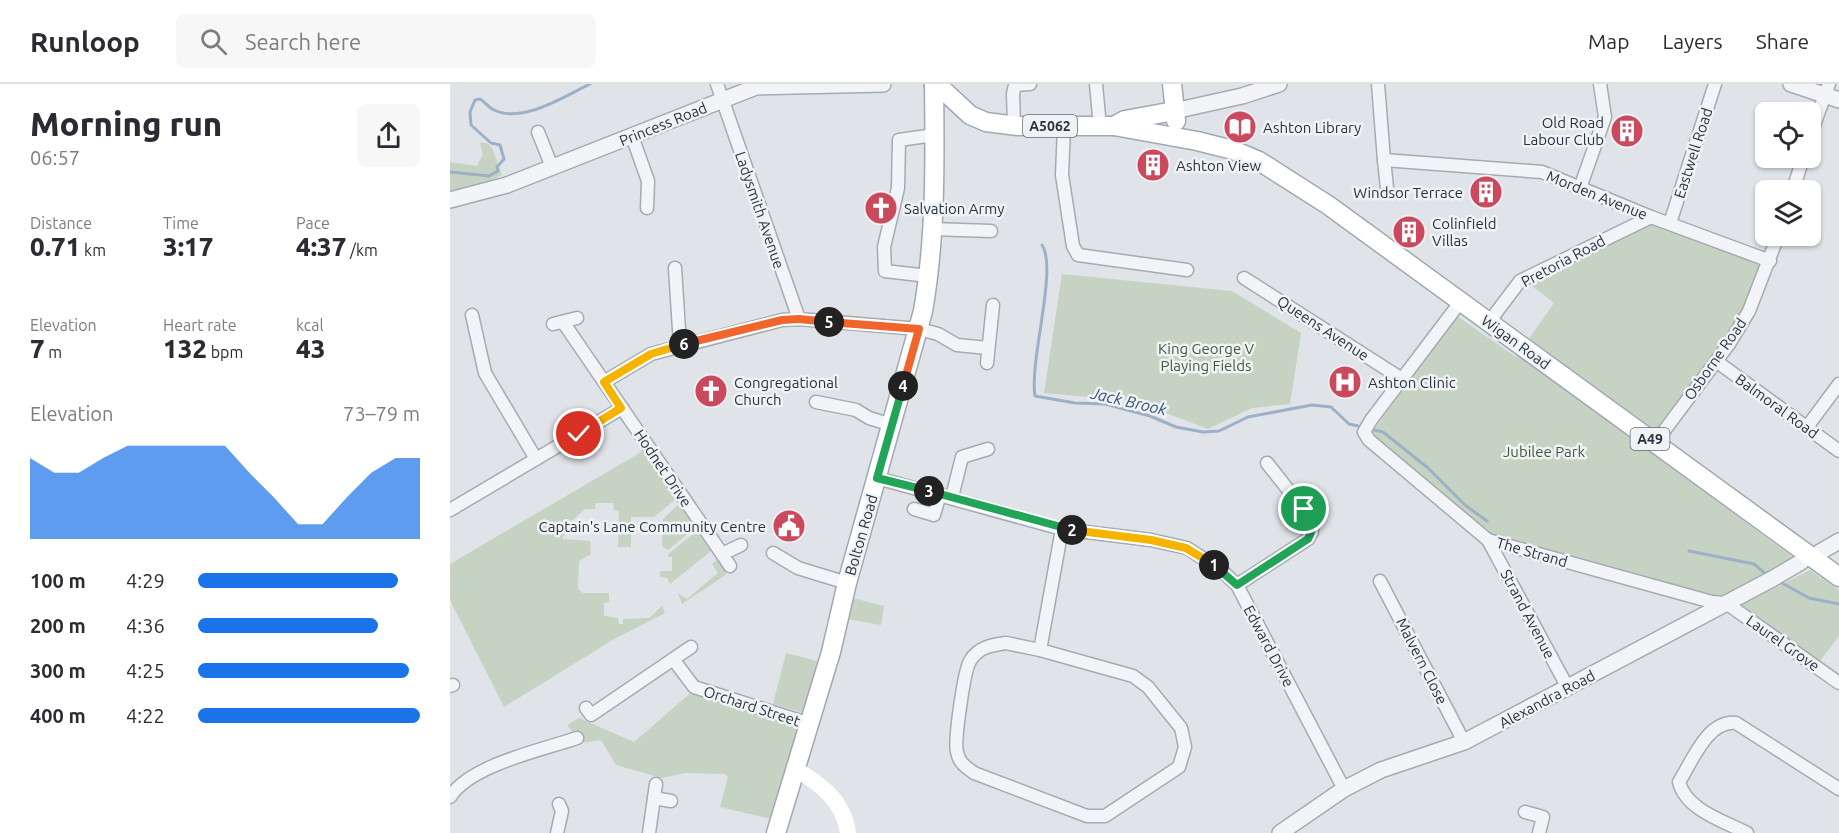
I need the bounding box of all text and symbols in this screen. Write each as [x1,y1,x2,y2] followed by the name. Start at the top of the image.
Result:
[176,14,596,68] search box
[197,25,230,58] icon: search
[30,26,140,57] text: Runloop
[245,29,361,54] text: Search here
[1588,29,1629,53] text: Map
[1662,29,1723,53] text: Layers
[1756,29,1809,53] text: Share
[617,99,709,149] street label: Princess Road
[1755,102,1821,246] map controls
[1755,102,1821,168] button: locate
[357,104,420,167] button: share
[30,105,222,142] text: Morning run
[1670,106,1716,200] street label: Eastwell Road
[1222,109,1258,145] library icon: Ashton Library
[1609,113,1645,149] building icon: Old Road Labour Club
[1523,114,1604,148] place label: Old Road Labour Club
[1023,115,1077,137] road number: A5062
[1263,119,1361,136] place label: Ashton Library
[30,146,80,169] text: 06:57
[1135,147,1171,183] building icon: Ashton View
[732,149,788,271] street label: Ladysmith Avenue
[1176,157,1262,174] place label: Ashton View
[1544,167,1650,223] street label: Morden Avenue
[1468,174,1504,210] building icon: Windsor Terrace
[1755,180,1821,246] button: layers
[1353,184,1463,201] place label: Windsor Terrace
[863,190,899,226] church icon: Salvation Army
[904,200,1004,217] place label: Salvation Army
[30,214,92,232] text: Distance
[163,214,199,232] text: Time
[296,214,330,232] text: Pace
[1391,214,1427,250] building icon: Colinfield Villas
[1432,215,1496,249] place label: Colinfield Villas
[30,232,80,261] text: 0.71
[163,232,213,261] text: 3:17
[296,232,346,261] text: 4:37
[1518,232,1608,290] street label: Pretoria Road
[80,241,106,259] text: km
[346,241,378,259] text: /km
[1274,292,1372,364] street label: Queens Avenue
[814,307,844,337] pin: 5
[1478,311,1554,373] street label: Wigan Road
[824,313,834,331] text: 5
[1680,315,1750,403] street label: Osborne Road
[30,316,97,334] text: Elevation
[163,316,237,334] text: Heart rate
[296,316,324,334] text: kcal
[669,329,699,359] pin: 6
[30,334,45,363] text: 7
[163,334,207,363] text: 132
[296,334,325,363] text: 43
[679,335,689,353] text: 6
[1158,340,1255,374] park label: King George V Playing Fields
[45,343,62,361] text: m
[207,343,243,361] text: bpm
[1327,364,1363,400] hospital icon: Ashton Clinic
[1732,370,1822,442] street label: Balmoral Road
[888,371,918,401] pin: 4
[693,373,729,409] church icon: Congregational Church
[734,374,838,408] place label: Congregational Church
[1368,374,1456,391] place label: Ashton Clinic
[898,377,908,395] text: 4
[1088,383,1169,419] water label: Jack Brook
[30,402,113,425] text: Elevation
[343,402,420,425] text: 73–79 m
[553,408,604,459] pin
[562,417,595,450] icon: check
[631,426,695,510] street label: Hodnet Drive
[1630,428,1670,450] road number: A49
[1503,443,1585,460] park label: Jubilee Park
[914,476,944,506] pin: 3
[924,482,934,500] text: 3
[1278,483,1329,534] pin
[1287,492,1320,525] icon: arrive
[841,493,881,577] street label: Bolton Road
[771,508,807,544] public building icon: Captain's Lane Community Centre
[1057,515,1087,545] pin: 2
[539,518,766,535] place label: Captain's Lane Community Centre
[1067,521,1077,539] text: 2
[1495,534,1569,570] street label: The Strand
[1199,550,1229,580] pin: 1
[1209,556,1219,574] text: 1
[1497,567,1559,661] street label: Strand Avenue
[30,569,86,592] text: 100 m
[126,569,165,592] text: 4:29
[1240,602,1298,690] street label: Edward Drive
[1743,612,1823,674] street label: Laurel Grove
[30,614,86,637] text: 200 m
[126,614,165,637] text: 4:36
[1393,615,1451,707] street label: Malvern Close
[30,659,86,682] text: 300 m
[126,659,165,682] text: 4:25
[1496,667,1598,731] street label: Alexandra Road
[702,682,802,730] street label: Orchard Street
[30,704,86,727] text: 400 m
[126,704,165,727] text: 4:22

